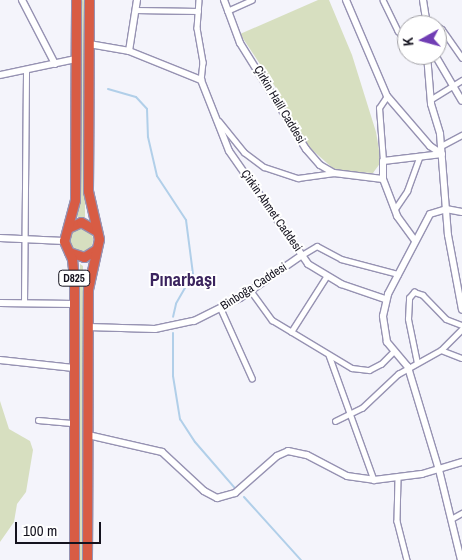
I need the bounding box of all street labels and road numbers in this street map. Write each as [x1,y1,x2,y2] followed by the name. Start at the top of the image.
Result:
[250,64,308,146] street label: Çirkin Halil Caddesi
[237,167,305,255] street label: Çirkin Ahmet Caddesi
[218,260,290,314] street label: Binboğa Caddesi
[58,270,90,286] road number: D825

